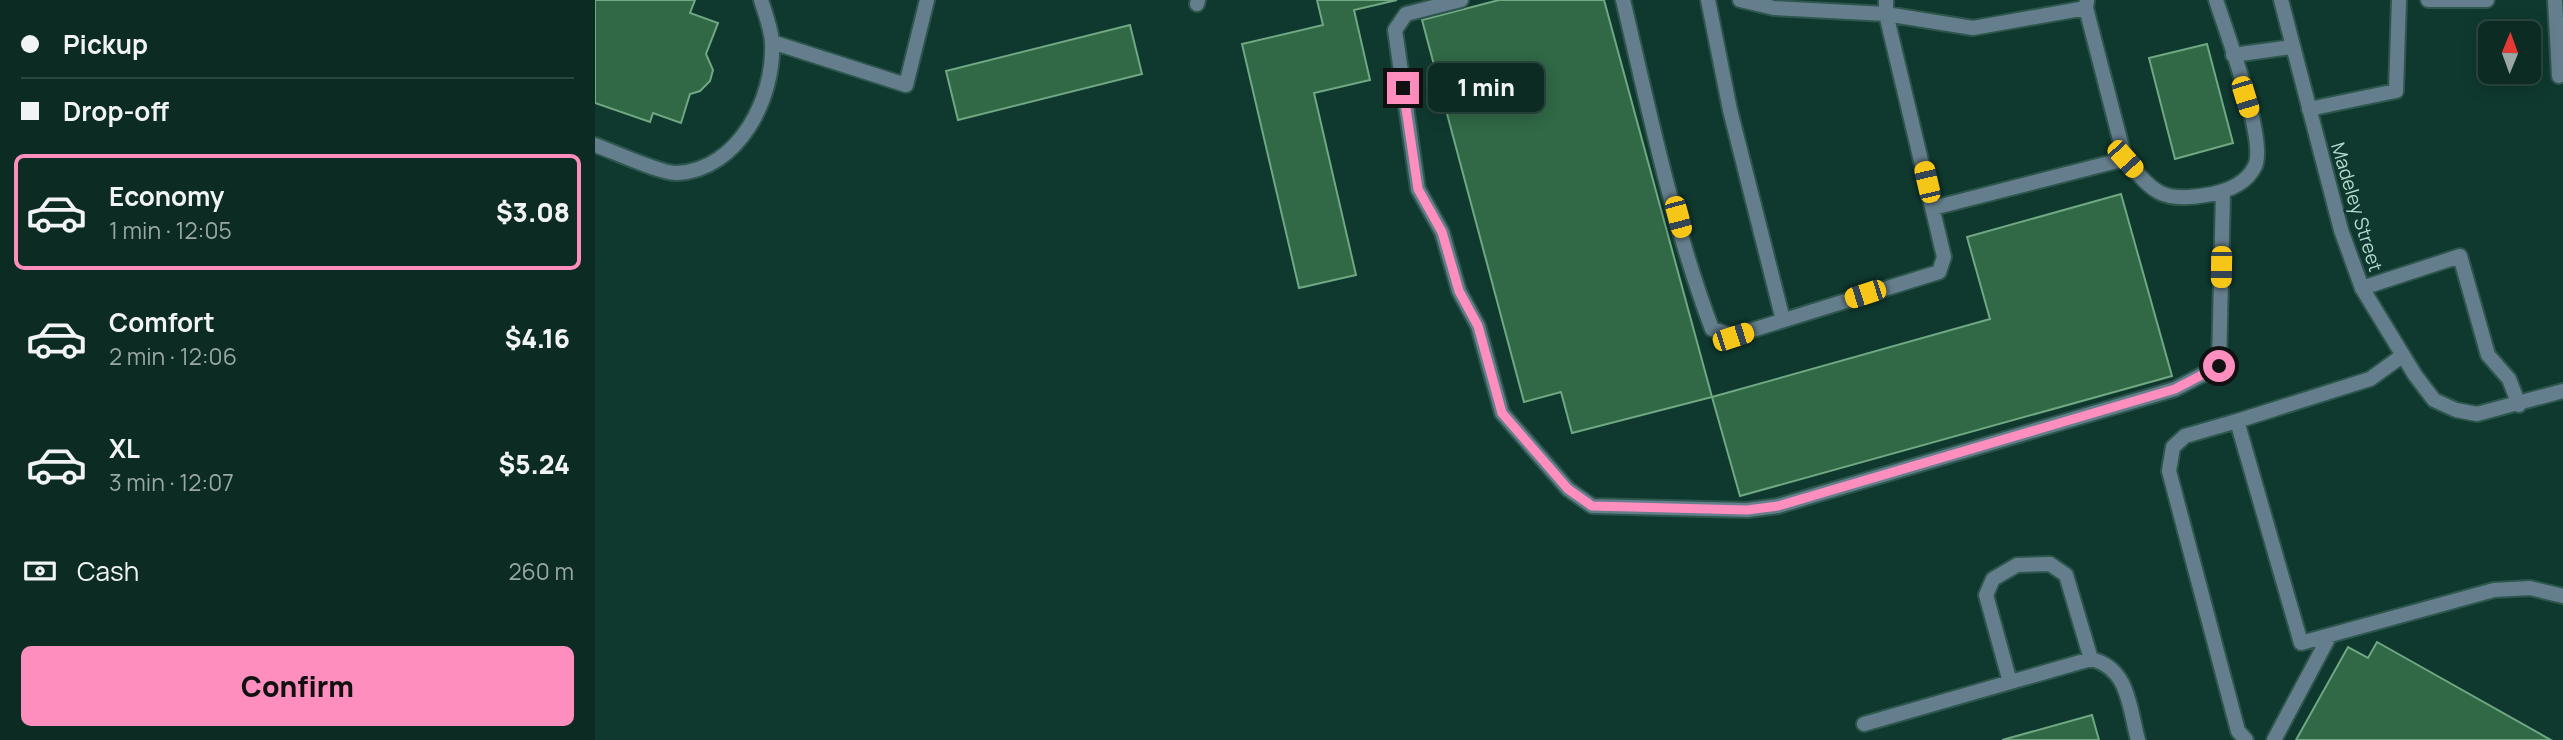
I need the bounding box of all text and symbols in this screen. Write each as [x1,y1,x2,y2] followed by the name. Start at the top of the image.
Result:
[2478,21,2541,84] north arrow
[2478,21,2541,84] map controls
[63,26,148,62] text: Pickup
[1427,64,1543,112] callout: 1 min
[1457,71,1515,103] text: 1 min
[1387,72,1419,104] route end
[2229,74,2262,120] car
[63,93,169,129] text: Drop-off
[2104,136,2147,182] car
[2325,139,2389,275] street label: Madeley Street
[1913,159,1942,205] car
[109,178,224,214] text: Economy
[25,181,88,244] icon: car
[496,194,570,230] text: $3.08
[1663,194,1694,240] car
[109,214,232,246] text: 1 min · 12:05
[2211,246,2232,288] car
[1842,278,1889,310] car
[109,304,215,340] text: Comfort
[25,307,88,370] icon: car
[505,320,570,356] text: $4.16
[1710,321,1757,353] car
[109,340,237,372] text: 2 min · 12:06
[2203,350,2235,382] route start
[109,430,140,466] text: XL
[25,433,88,496] icon: car
[499,446,570,482] text: $5.24
[109,466,234,498] text: 3 min · 12:07
[21,552,59,590] icon: cash
[77,553,139,589] text: Cash
[508,555,574,587] text: 260 m
[21,646,574,726] button: Confirm

